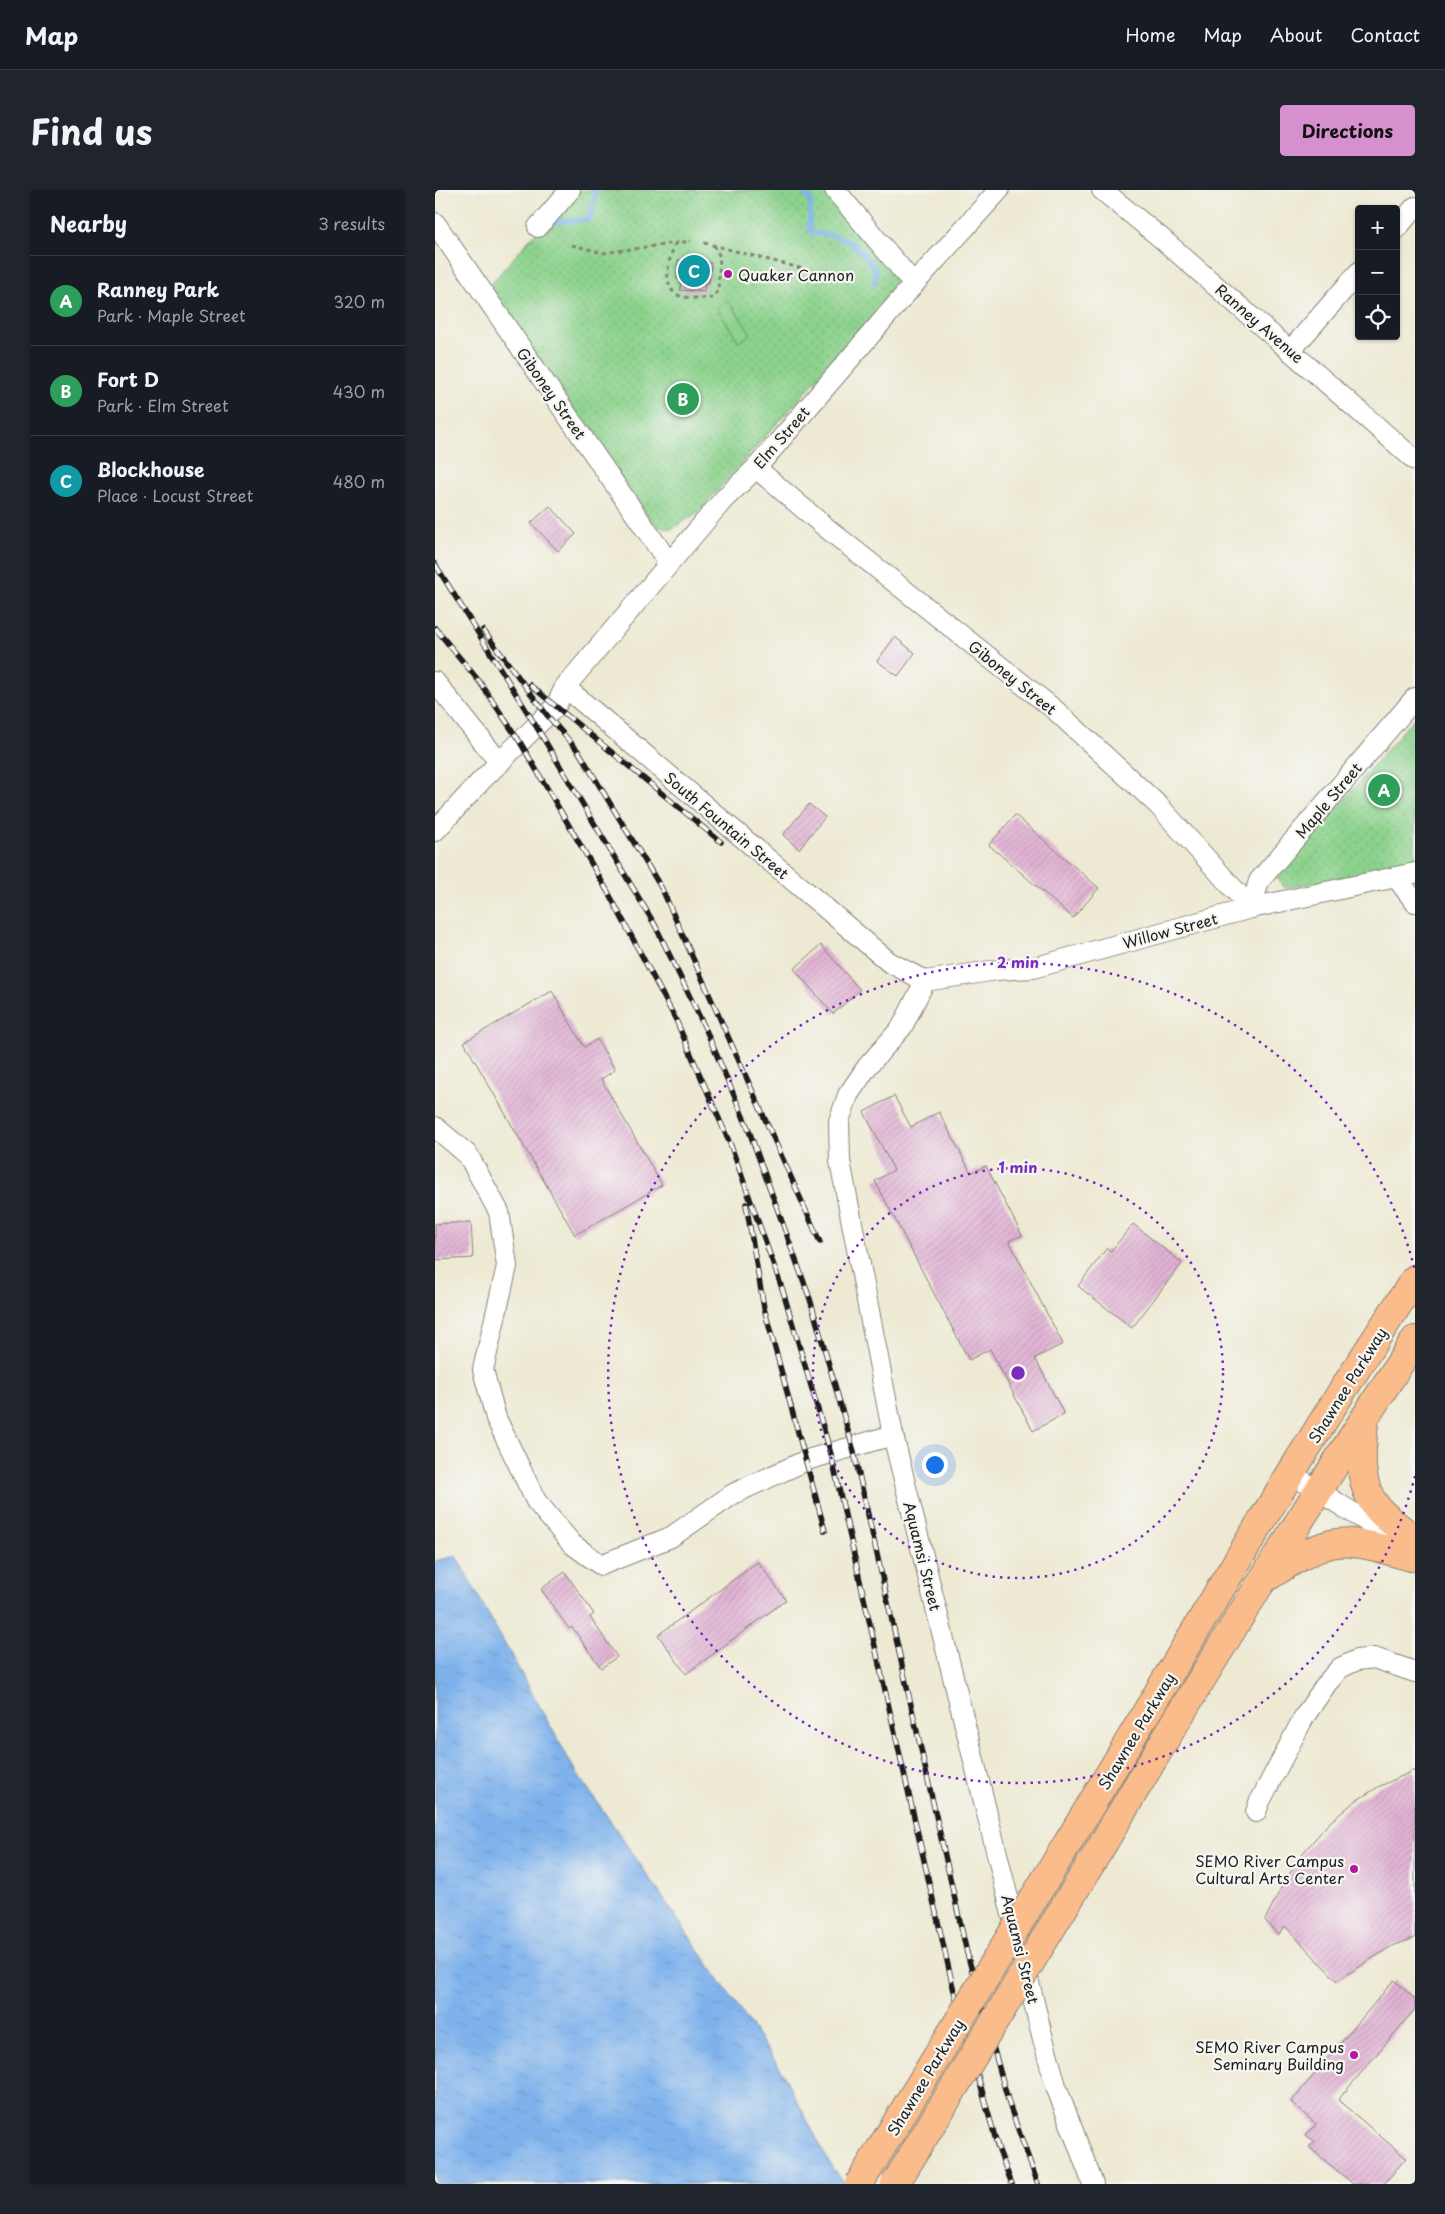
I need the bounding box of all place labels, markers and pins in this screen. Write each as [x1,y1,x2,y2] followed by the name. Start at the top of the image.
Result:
[678,252,710,290] pin: C
[738,263,854,286] place label: Quaker Cannon
[722,268,734,280] marker: Quaker Cannon
[667,380,699,418] pin: B
[1368,771,1400,809] pin: A
[1009,1364,1027,1382] centre of rings
[1195,1849,1345,1889] place label: SEMO River Campus Cultural Arts Center
[1348,1863,1360,1875] marker: SEMO River Campus Cultural Arts Center
[1195,2035,1344,2075] place label: SEMO River Campus Seminary Building
[1348,2049,1360,2061] marker: SEMO River Campus Seminary Building

